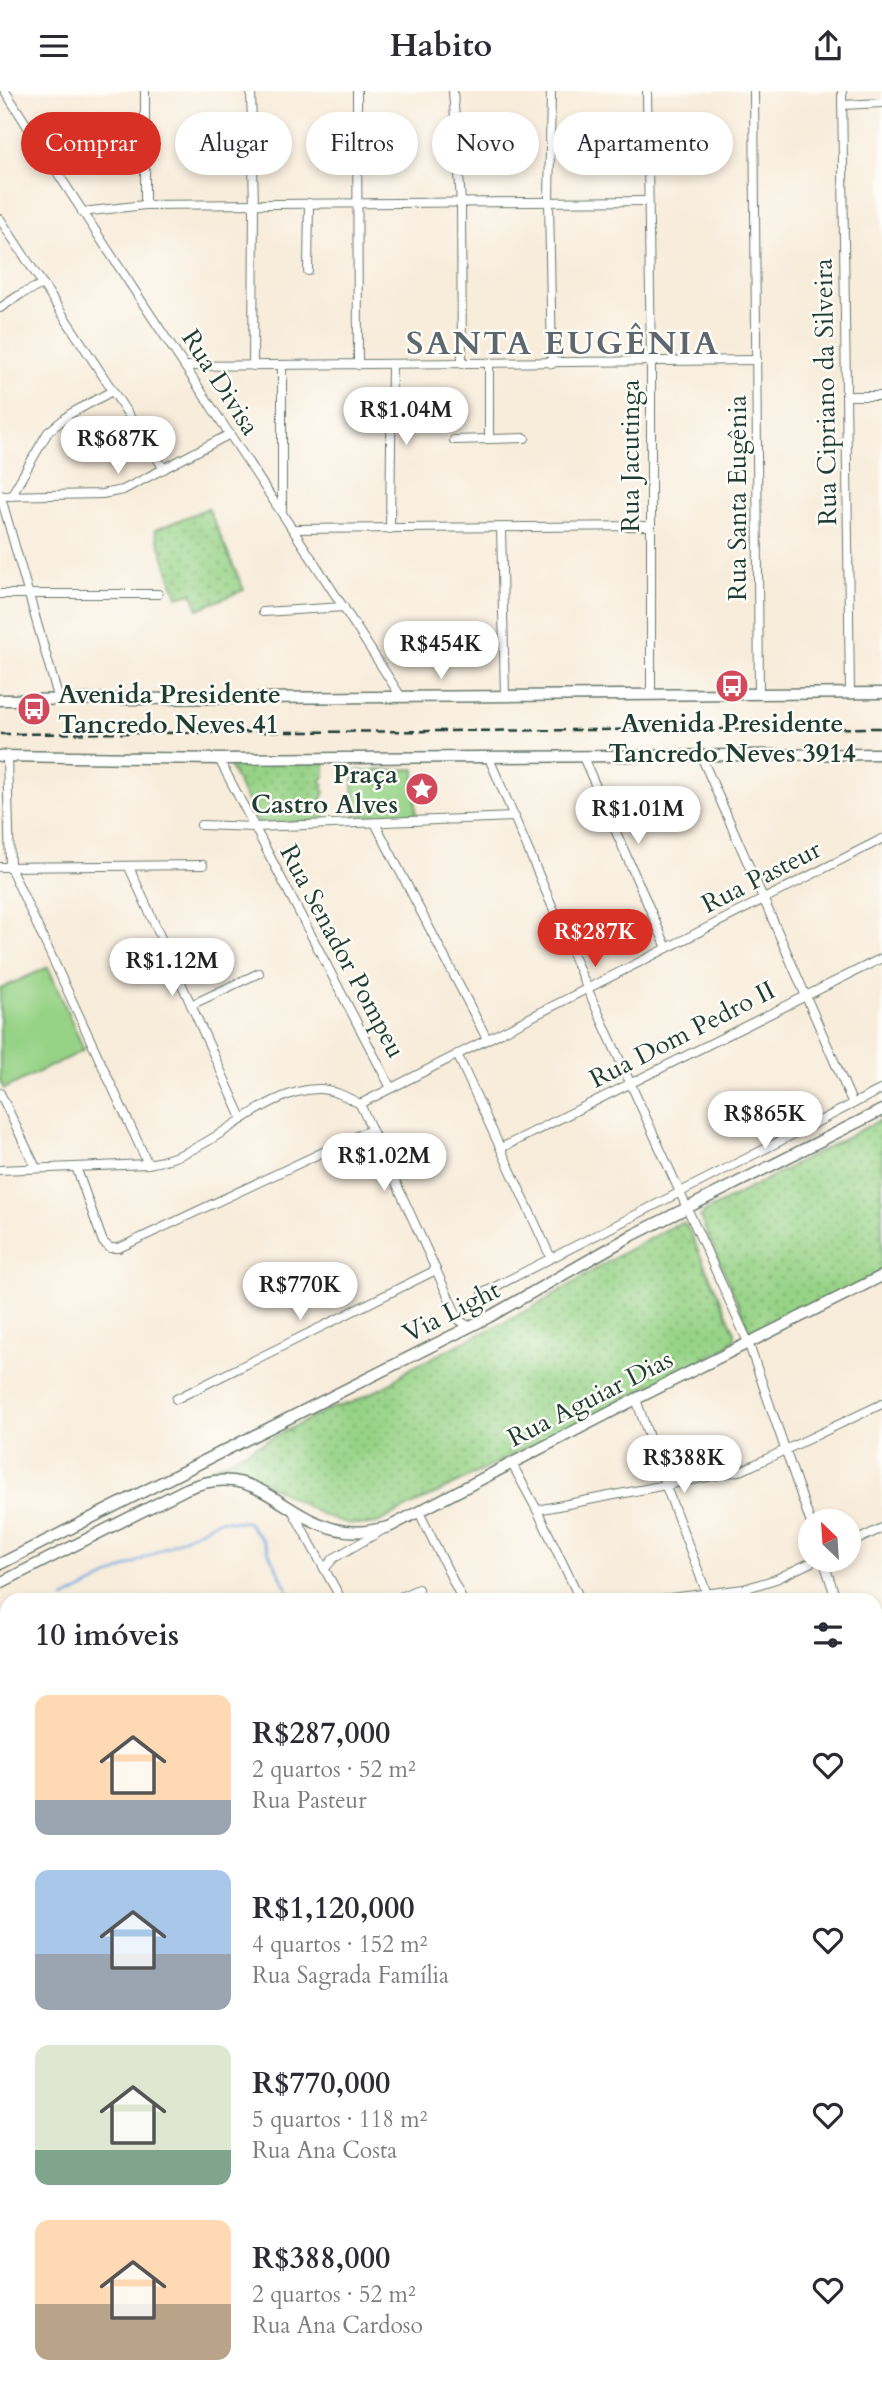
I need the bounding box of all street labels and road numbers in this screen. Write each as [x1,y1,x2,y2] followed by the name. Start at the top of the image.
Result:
[806,258,845,526] street label: Rua Cipriano da Silveira
[173,323,268,442] street label: Rua Divisa
[613,380,648,532] street label: Rua Jacutinga
[720,395,755,601] street label: Rua Santa Eugênia
[696,831,827,921] street label: Rua Pasteur
[271,838,414,1064] street label: Rua Senador Pompeu
[583,973,781,1096] street label: Rua Dom Pedro II
[397,1272,506,1351] street label: Via Light
[502,1342,679,1455] street label: Rua Aguiar Dias

